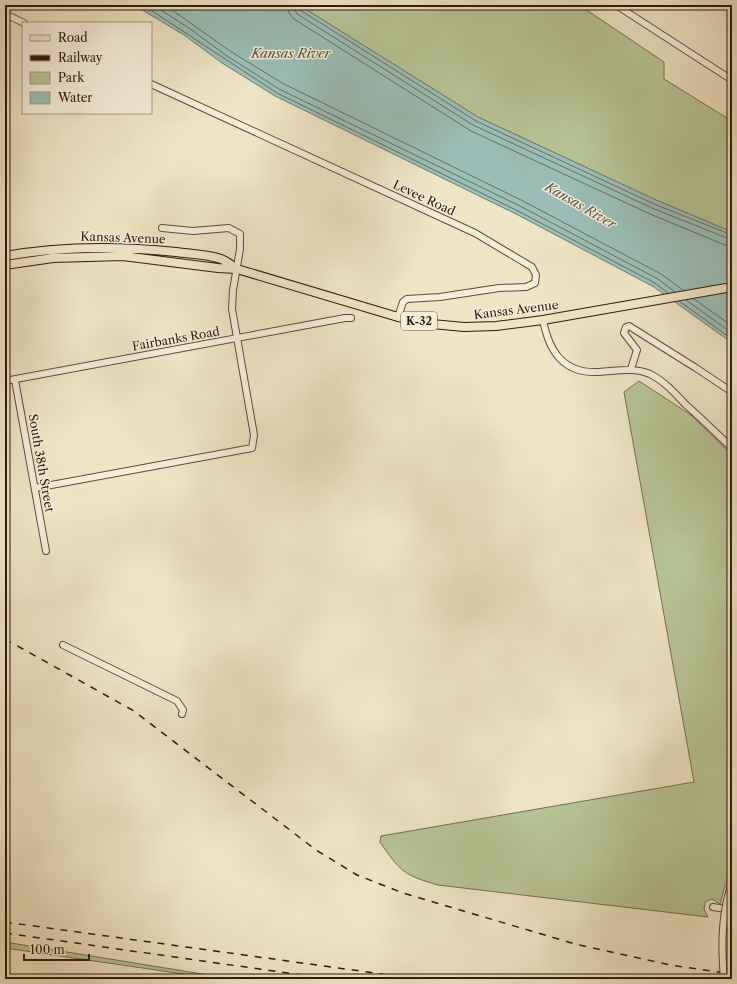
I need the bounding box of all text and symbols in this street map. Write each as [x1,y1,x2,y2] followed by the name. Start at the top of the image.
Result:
[22,22,152,114] legend
[58,30,88,45] text: Road
[250,45,332,61] water label: Kansas River
[58,50,103,65] text: Railway
[58,70,85,85] text: Park
[57,90,92,105] text: Water
[391,177,458,219] street label: Levee Road
[542,178,620,232] water label: Kansas River
[80,229,166,246] street label: Kansas Avenue
[473,297,559,322] street label: Kansas Avenue
[401,312,437,330] road number: K-32
[131,323,221,354] street label: Fairbanks Road
[25,413,58,514] street label: South 38th Street
[24,936,89,962] scale bar
[30,942,65,957] text: 100 m

